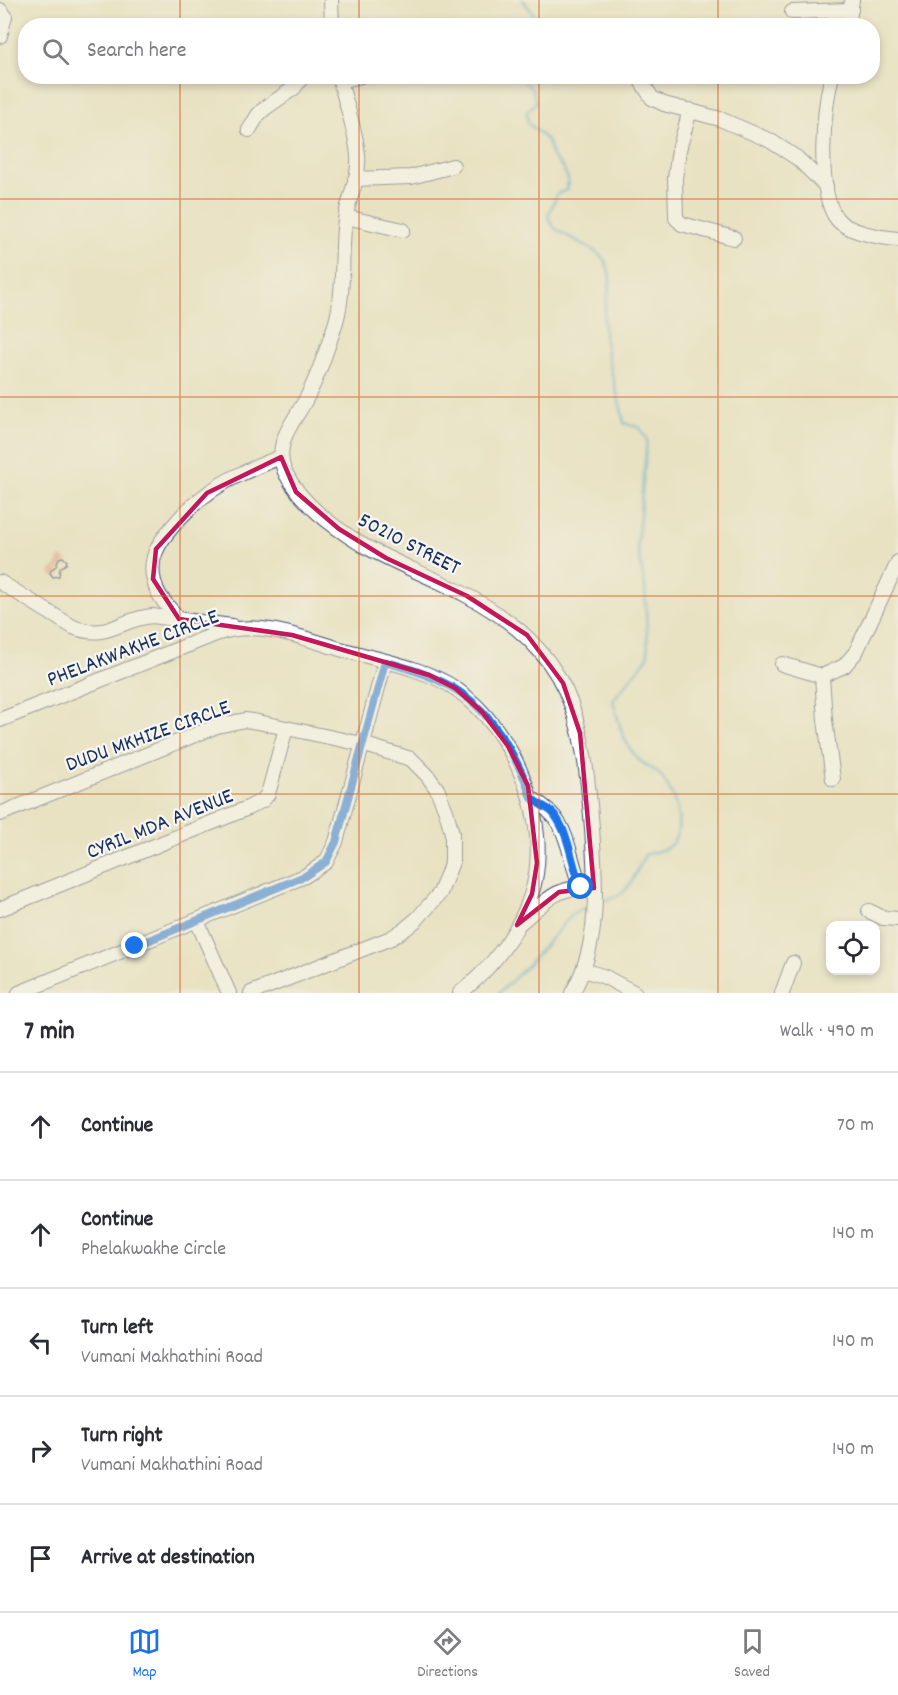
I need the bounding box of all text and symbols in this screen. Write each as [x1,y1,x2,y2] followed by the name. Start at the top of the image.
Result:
[18,18,880,84] search box
[39,35,72,68] icon: search
[87,36,186,67] text: Search here
[352,506,465,584] street label: 50210 STREET
[43,602,224,696] street label: PHELAKWAKHE CIRCLE
[62,693,235,781] street label: DUDU MKHIZE CIRCLE
[82,782,238,869] street label: CYRIL MDA AVENUE
[567,873,593,899] route start
[826,921,880,975] map controls
[826,921,880,975] button: locate
[121,932,147,958] route end
[24,1014,75,1051] text: 7 min
[780,1018,874,1046] text: Walk · 490 m
[24,1110,57,1143] icon: ahead
[81,1111,153,1142] text: Continue
[837,1112,874,1140] text: 70 m
[81,1205,153,1236] text: Continue
[24,1218,57,1251] icon: ahead
[832,1220,874,1248] text: 140 m
[81,1236,226,1264] text: Phelakwakhe Circle
[81,1313,153,1344] text: Turn left
[24,1326,57,1359] icon: left
[832,1328,874,1356] text: 140 m
[81,1344,263,1372] text: Vumani Makhathini Road
[81,1421,163,1452] text: Turn right
[24,1434,57,1467] icon: right
[832,1436,874,1464] text: 140 m
[81,1452,263,1480] text: Vumani Makhathini Road
[24,1542,57,1575] icon: arrive
[81,1543,255,1574] text: Arrive at destination
[128,1625,161,1684] tab: Map
[417,1625,478,1684] tab: Directions
[734,1625,770,1684] tab: Saved

